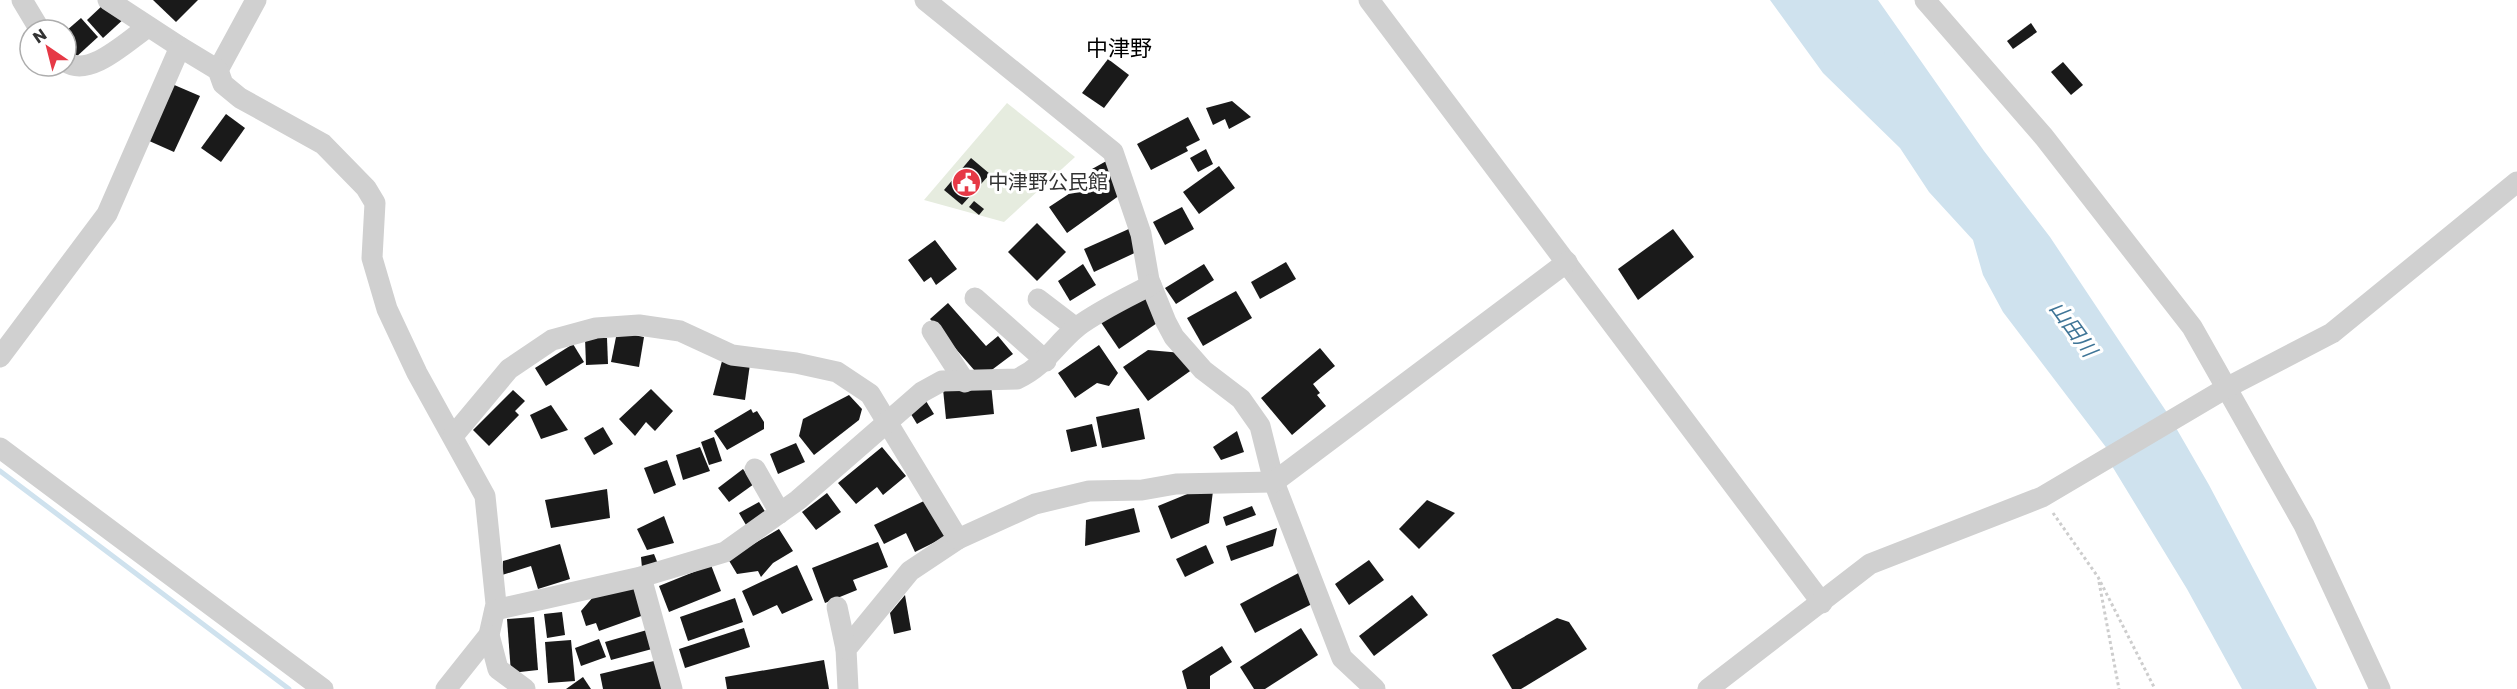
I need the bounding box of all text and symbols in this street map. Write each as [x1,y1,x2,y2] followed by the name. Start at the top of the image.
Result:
[18,18,78,78] north arrow
[28,23,51,49] text: N
[1086,33,1152,64] district label: 中津野
[951,166,983,198] public building icon: 中津野公民館
[988,168,1108,196] place label: 中津野公民館
[2043,295,2105,364] water label: 山田川

